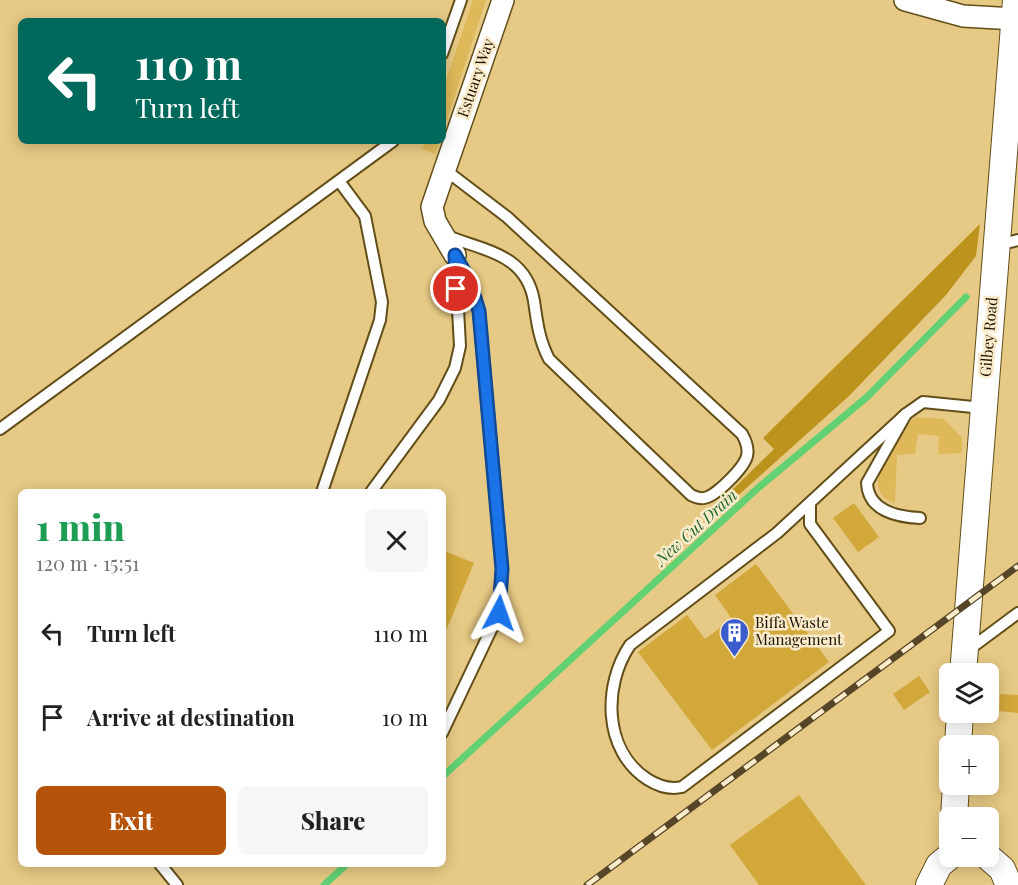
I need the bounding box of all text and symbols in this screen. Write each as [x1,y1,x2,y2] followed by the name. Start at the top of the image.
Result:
[135,35,242,91] text: 110 m
[452,35,498,120] street label: Estuary Way
[36,42,114,120] icon: left
[135,89,239,125] text: Turn left
[430,263,481,314] pin
[439,272,472,305] icon: arrive
[975,296,1001,378] street label: Gilbey Road
[649,484,741,570] water label: New Cut Drain
[36,502,125,550] text: 1 min
[365,509,428,572] button: close
[36,549,139,576] text: 120 m · 15:51
[467,581,531,645] position arrow
[755,612,843,649] place label: Biffa Waste Management
[718,616,750,658] building icon: Biffa Waste Management
[36,617,69,650] icon: left
[87,618,176,648] text: Turn left
[374,618,428,648] text: 110 m
[939,663,999,867] map controls
[939,663,999,723] button: layers
[36,701,69,734] icon: arrive
[87,702,295,732] text: Arrive at destination
[382,702,428,732] text: 10 m
[939,735,999,795] button: +
[36,786,226,855] button: Exit
[238,786,428,855] button: Share
[939,807,999,867] button: −

